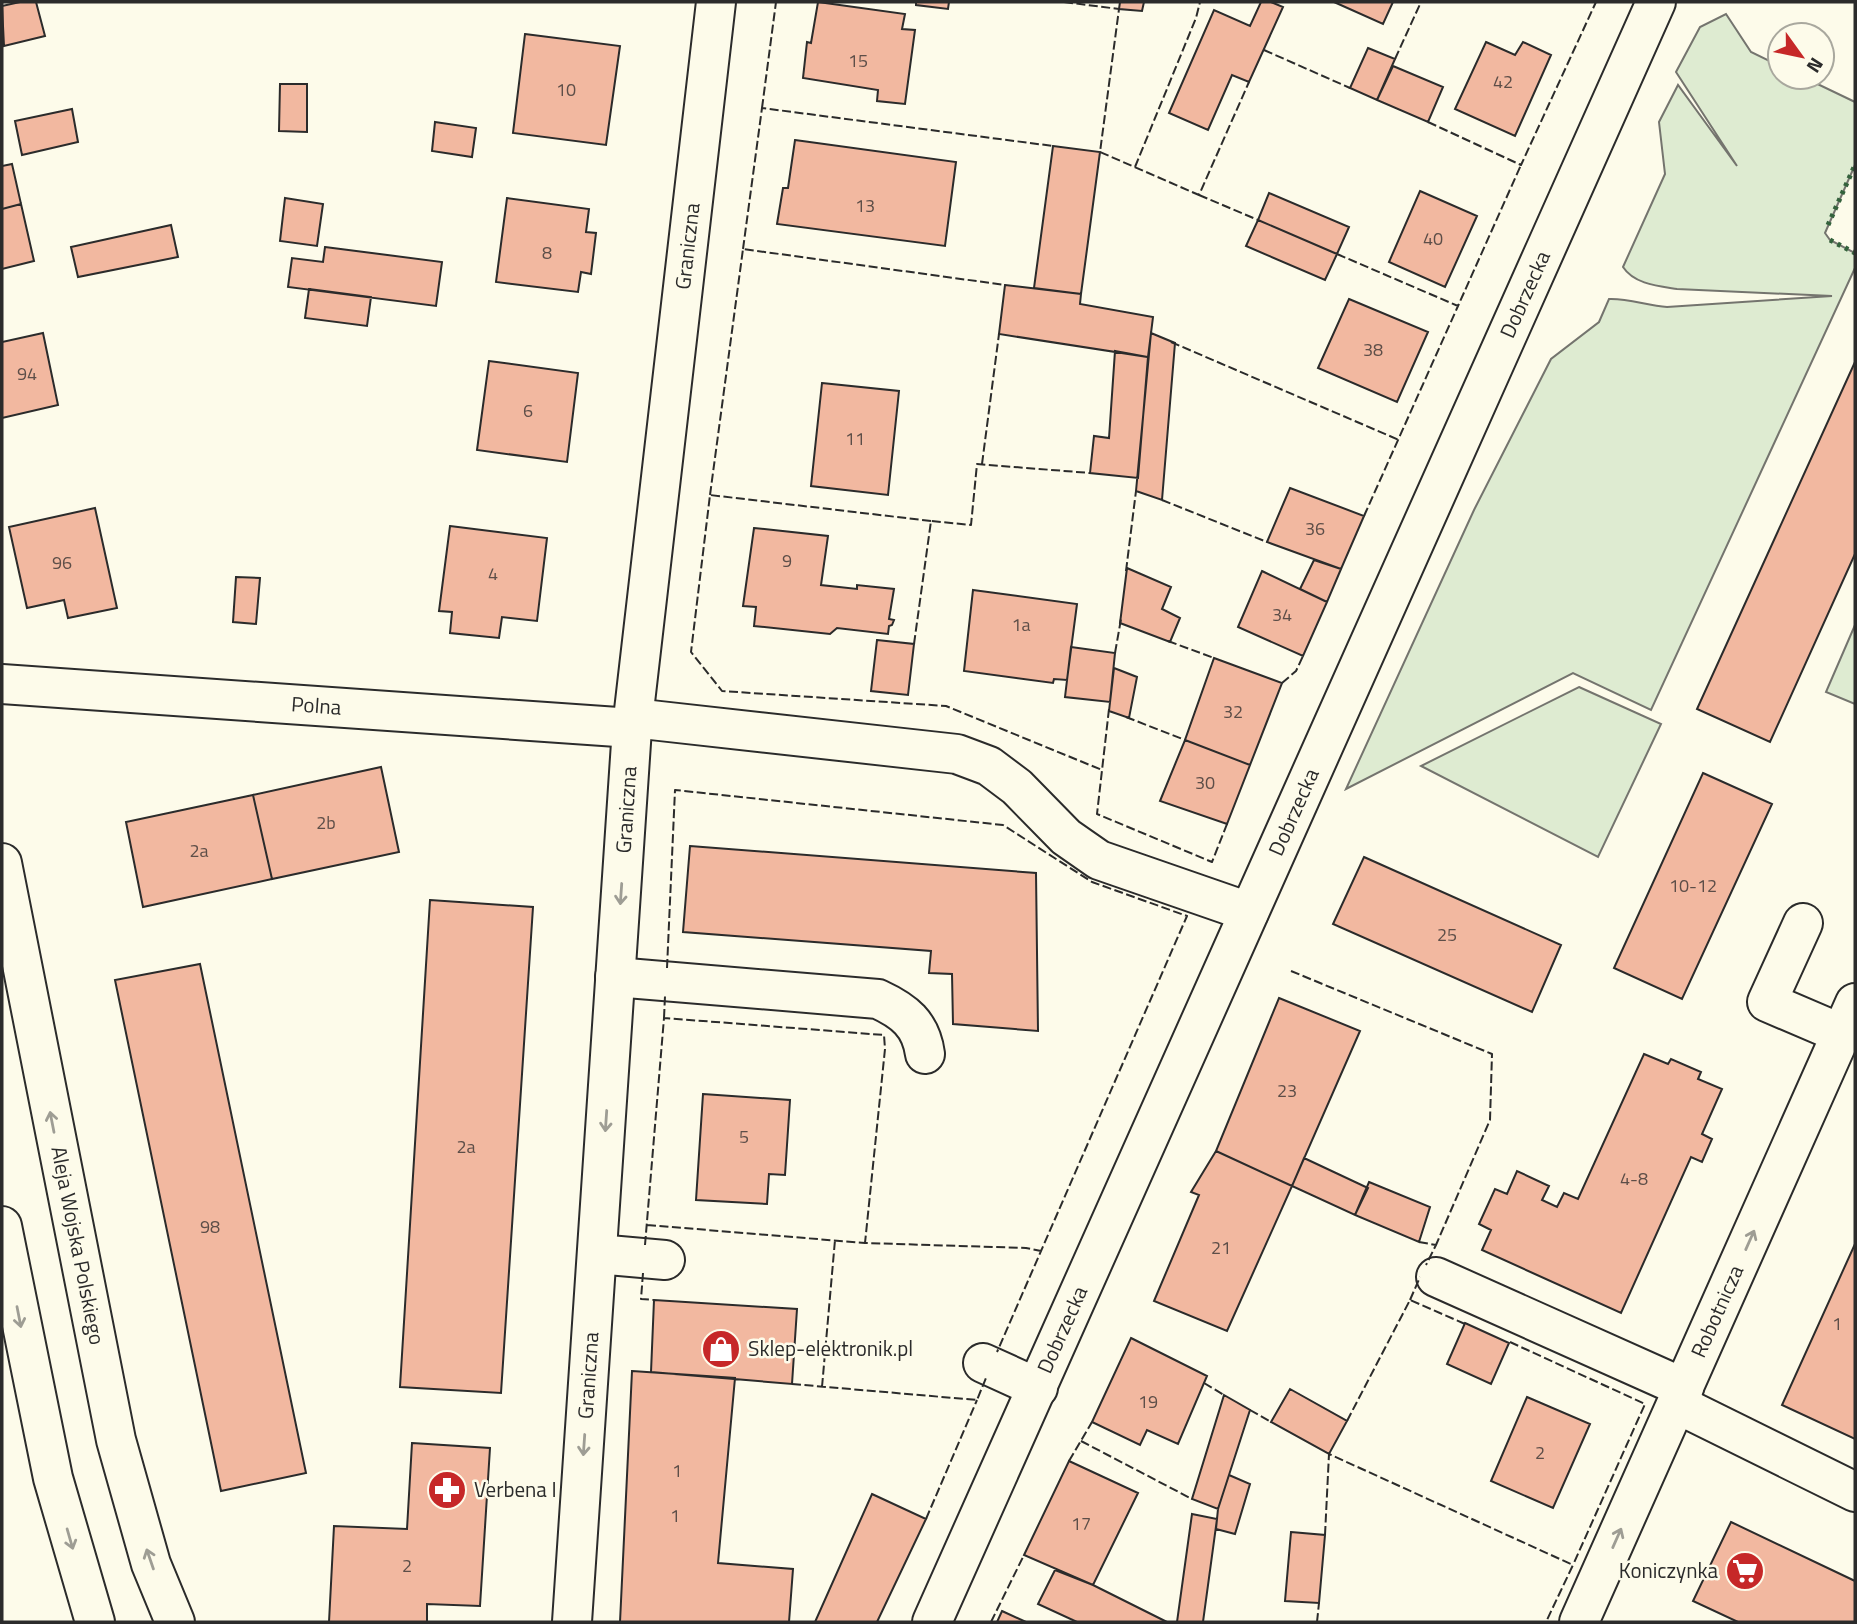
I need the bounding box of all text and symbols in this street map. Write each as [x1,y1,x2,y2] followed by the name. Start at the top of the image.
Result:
[1766,21,1836,91] north arrow
[848,47,868,74] house number: 15
[1800,52,1831,79] text: N
[1493,68,1513,95] house number: 42
[556,76,576,103] house number: 10
[855,192,875,219] house number: 13
[666,201,708,291] street label: Graniczna
[1423,225,1443,252] house number: 40
[542,239,552,266] house number: 8
[1491,245,1558,343] street label: Dobrzecka
[1363,336,1383,363] house number: 38
[17,360,37,387] house number: 94
[523,397,533,424] house number: 6
[845,425,865,452] house number: 11
[1305,515,1325,542] house number: 36
[782,547,792,574] house number: 9
[52,549,72,576] house number: 96
[488,560,498,587] house number: 4
[1272,601,1292,628] house number: 34
[1011,611,1031,638] house number: 1a
[290,687,343,723] street label: Polna
[1223,698,1243,725] house number: 32
[1259,762,1327,861] street label: Dobrzecka
[607,765,644,854] street label: Graniczna
[1195,769,1215,796] house number: 30
[316,809,336,836] house number: 2b
[189,837,209,864] house number: 2a
[1669,872,1717,899] house number: 10-12
[614,882,627,904] one-way arrow
[1437,921,1457,948] house number: 25
[1277,1077,1297,1104] house number: 23
[599,1109,612,1131] one-way arrow
[45,1111,59,1134] one-way arrow
[739,1123,749,1150] house number: 5
[456,1133,476,1160] house number: 2a
[43,1143,114,1348] street label: Aleja Wojska Polskiego
[1620,1165,1648,1192] house number: 4-8
[200,1213,220,1240] house number: 98
[1744,1230,1757,1252] one-way arrow
[1211,1234,1231,1261] house number: 21
[1682,1259,1751,1363] street label: Robotnicza
[1028,1280,1095,1378] street label: Dobrzecka
[13,1305,26,1328] one-way arrow
[1832,1310,1842,1337] house number: 1
[700,1328,742,1370] shop icon: Sklep-elektronik.pl
[569,1330,606,1420] street label: Graniczna
[748,1332,913,1364] place label: Sklep-elektronik.pl
[1138,1388,1158,1415] house number: 19
[578,1434,591,1457] one-way arrow
[1535,1439,1545,1466] house number: 2
[672,1457,682,1484] house number: 1
[426,1469,468,1511] pharmacy icon: Verbena I
[474,1473,557,1505] place label: Verbena I
[670,1502,680,1529] house number: 1
[1071,1510,1091,1537] house number: 17
[64,1527,77,1549] one-way arrow
[1611,1527,1624,1549] one-way arrow
[143,1548,155,1570] one-way arrow
[1724,1550,1766,1592] supermarket icon: Koniczynka
[402,1552,412,1579] house number: 2
[1619,1554,1718,1586] place label: Koniczynka

